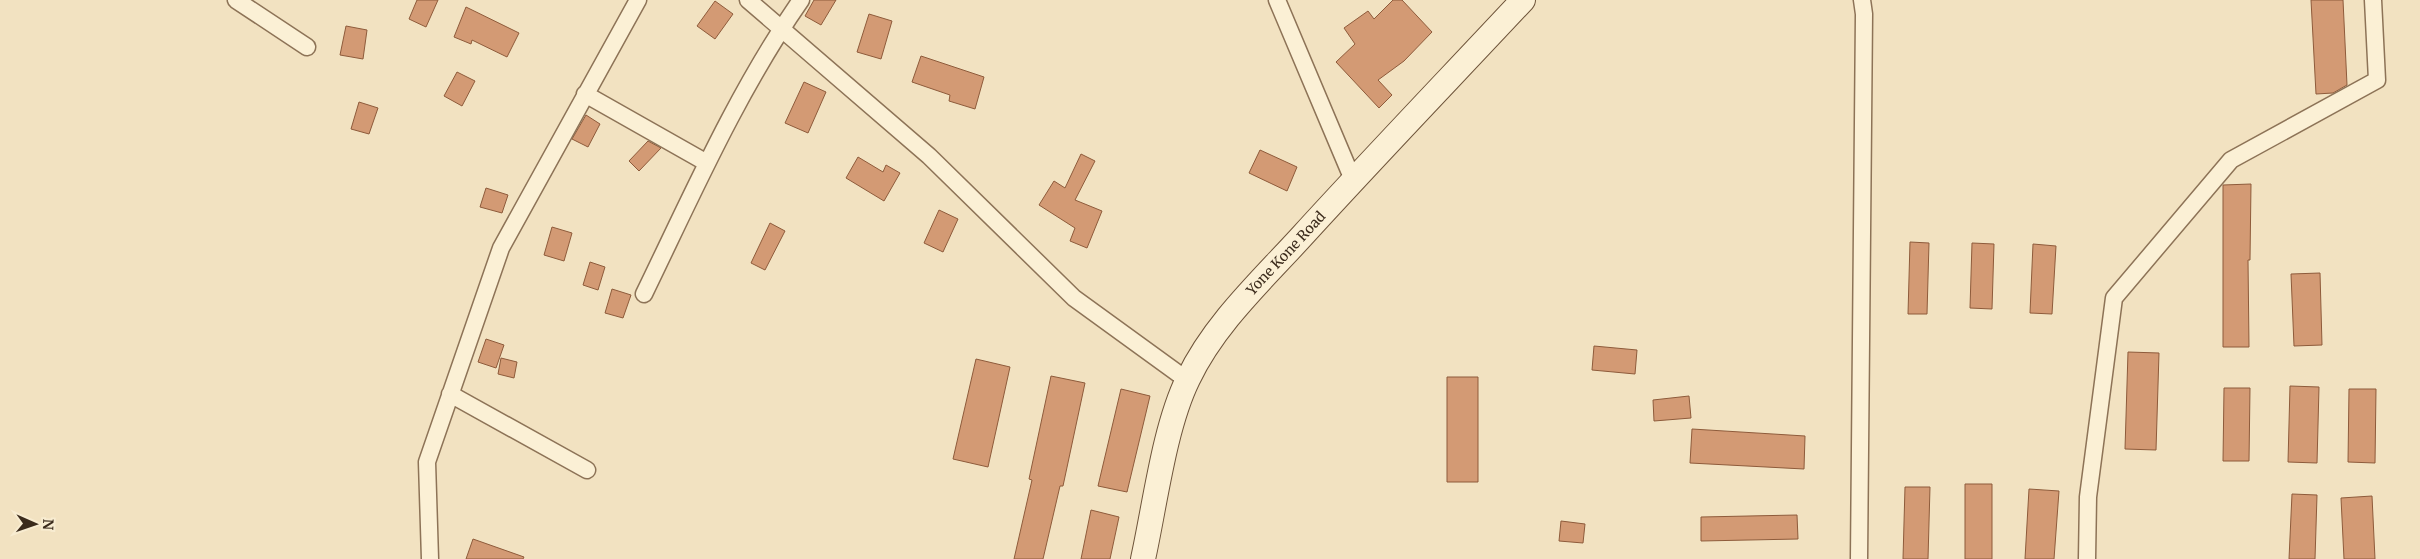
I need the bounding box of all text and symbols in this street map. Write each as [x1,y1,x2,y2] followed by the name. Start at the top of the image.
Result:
[1242,207,1330,300] street label: Yone Kone Road
[10,499,60,549] north arrow
[39,519,57,530] text: N

